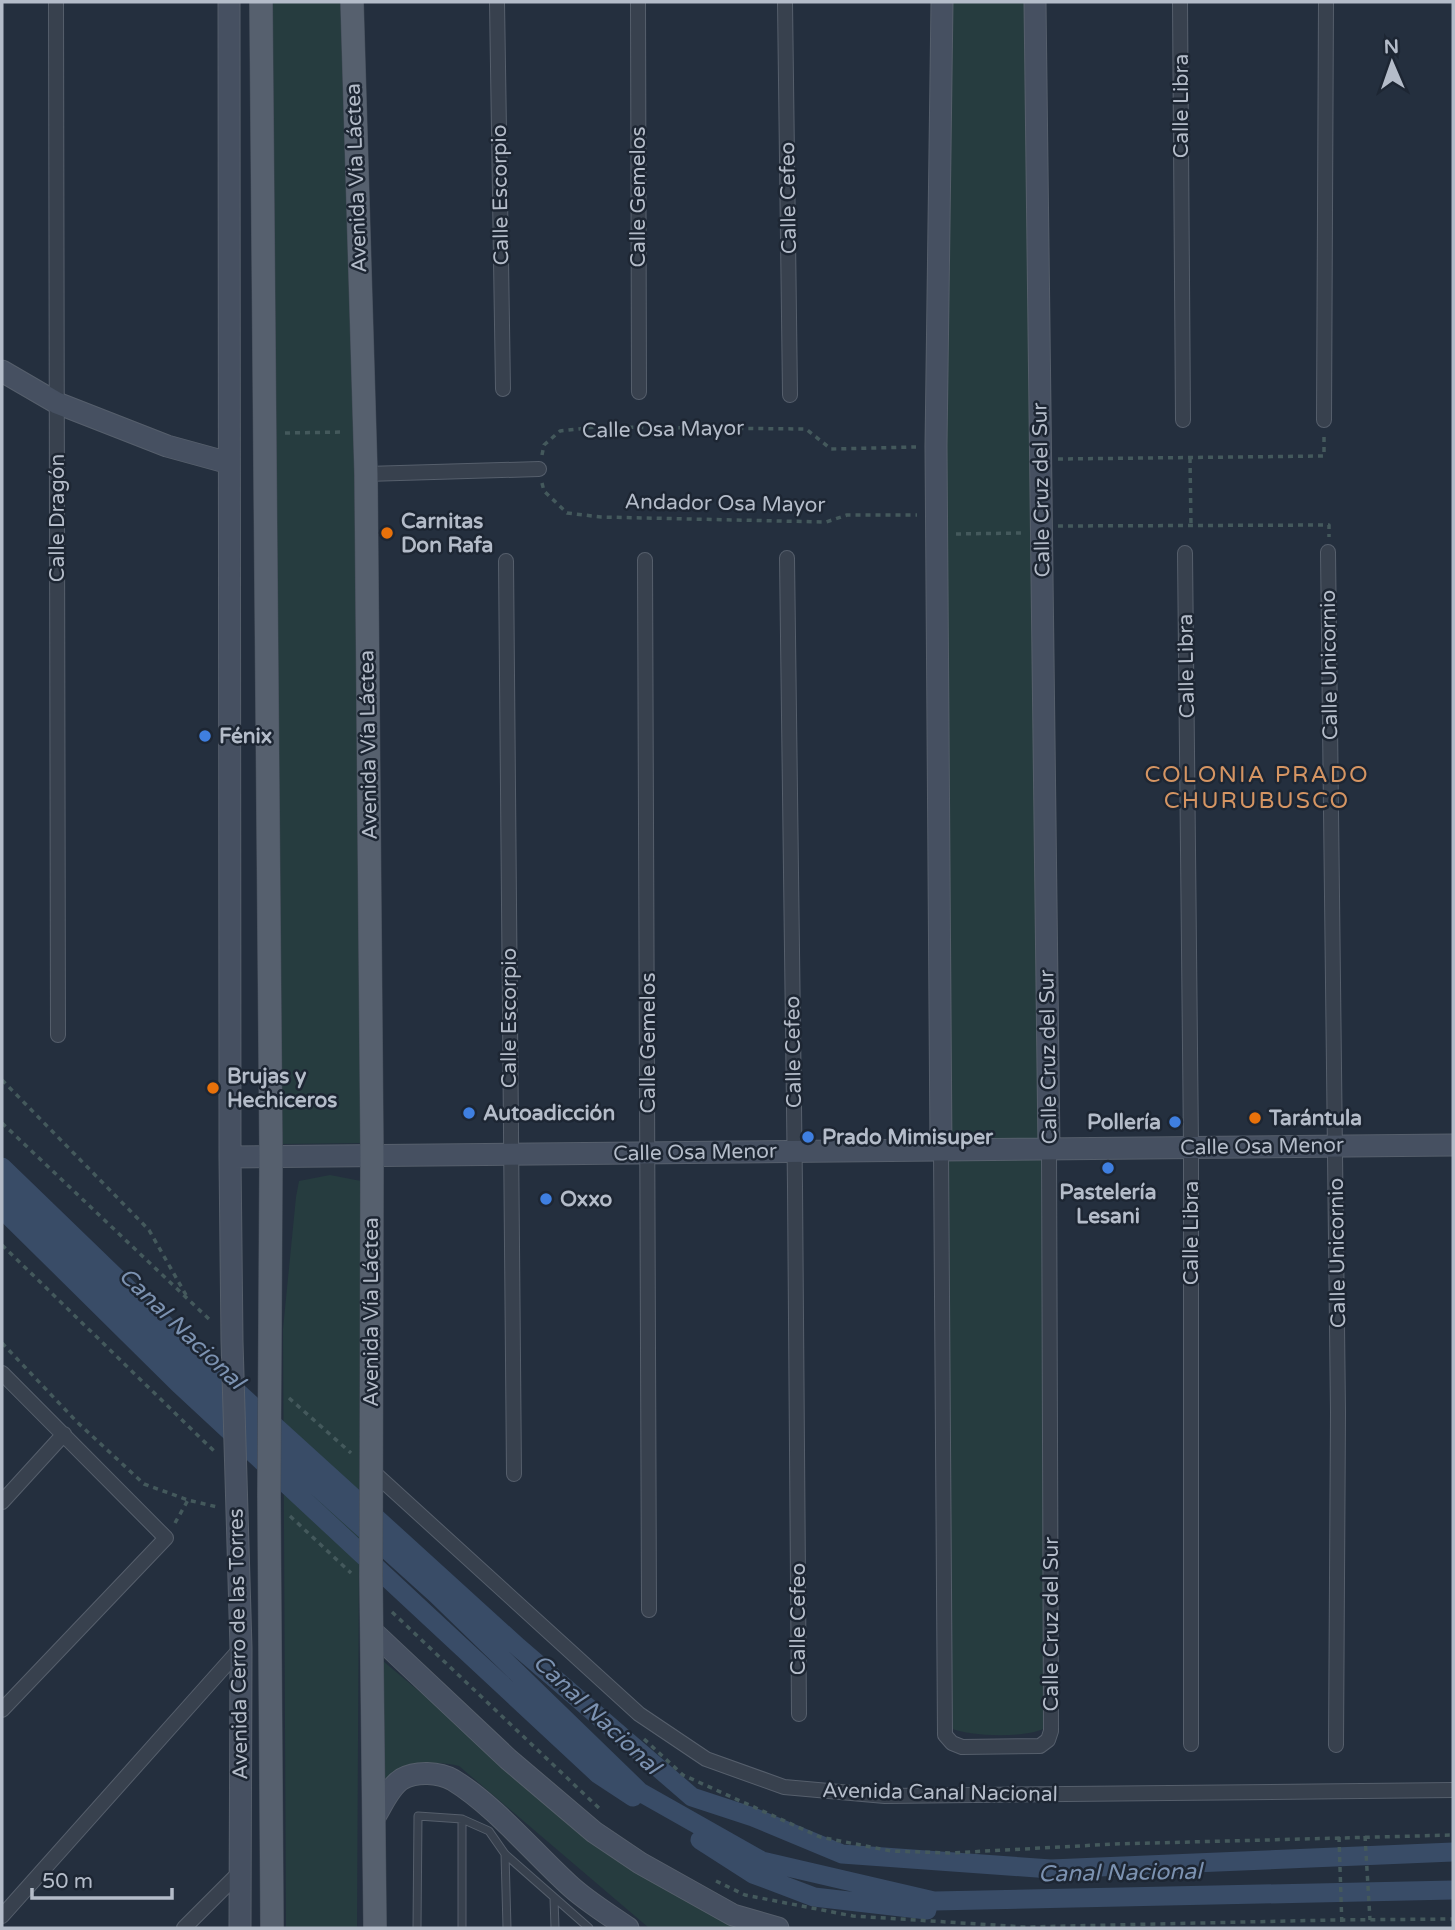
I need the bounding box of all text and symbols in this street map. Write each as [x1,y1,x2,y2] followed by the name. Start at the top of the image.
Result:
[1357,28,1427,98] north arrow
[1383,36,1399,58] text: N
[1169,54,1194,158] street label: Calle Libra
[341,83,372,273] street label: Avenida Vía Láctea
[487,124,514,266] street label: Calle Escorpio
[626,126,651,268] street label: Calle Gemelos
[775,142,802,254] street label: Calle Cefeo
[1027,402,1056,578] street label: Calle Cruz del Sur
[582,416,744,443] street label: Calle Osa Mayor
[45,454,70,582] street label: Calle Dragón
[624,489,826,518] street label: Andador Osa Mayor
[401,509,493,558] place label: Carnitas Don Rafa
[379,525,395,541] marker: Carnitas Don Rafa
[1316,590,1343,740] street label: Calle Unicornio
[1173,613,1200,719] street label: Calle Libra
[354,650,383,840] street label: Avenida Vía Láctea
[219,724,272,749] place label: Fénix
[197,728,213,744] marker: Fénix
[1144,761,1370,815] district label: COLONIA PRADO CHURUBUSCO
[497,948,522,1088] street label: Calle Escorpio
[1034,969,1063,1145] street label: Calle Cruz del Sur
[636,972,661,1114] street label: Calle Gemelos
[780,996,807,1108] street label: Calle Cefeo
[227,1064,337,1113] place label: Brujas y Hechiceros
[205,1080,221,1096] marker: Brujas y Hechiceros
[483,1101,615,1126] place label: Autoadicción
[461,1105,477,1121] marker: Autoadicción
[1268,1106,1362,1131] place label: Tarántula
[1087,1110,1161,1135] place label: Pollería
[1247,1110,1263,1126] marker: Tarántula
[1167,1114,1183,1130] marker: Pollería
[822,1125,994,1150] place label: Prado Mimisuper
[800,1129,816,1145] marker: Prado Mimisuper
[1180,1133,1344,1160] street label: Calle Osa Menor
[613,1139,777,1166] street label: Calle Osa Menor
[1100,1160,1116,1176] marker: Pastelería Lesani
[1324,1178,1351,1328] street label: Calle Unicornio
[1059,1180,1157,1229] place label: Pastelería Lesani
[1179,1181,1204,1285] street label: Calle Libra
[560,1187,613,1212] place label: Oxxo
[538,1191,554,1207] marker: Oxxo
[359,1217,384,1407] street label: Avenida Vía Láctea
[113,1262,251,1397] water label: Canal Nacional
[224,1508,253,1780] street label: Avenida Cerro de las Torres
[1039,1537,1064,1711] street label: Calle Cruz del Sur
[786,1563,811,1675] street label: Calle Cefeo
[527,1649,667,1782] water label: Canal Nacional
[822,1778,1058,1807] street label: Avenida Canal Nacional
[32,1856,172,1900] scale bar
[1038,1858,1204,1888] water label: Canal Nacional
[42,1869,93,1894] text: 50 m

